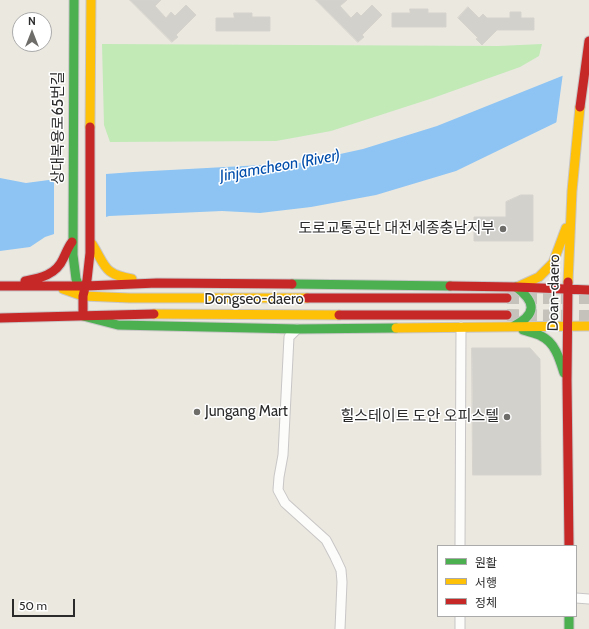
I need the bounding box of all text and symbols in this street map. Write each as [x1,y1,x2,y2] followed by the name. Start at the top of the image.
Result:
[12,12,52,52] north arrow
[28,14,36,28] text: N
[50,71,68,185] street label: 상대복용로65번길
[218,146,342,186] water label: Jinjamcheon (River)
[298,220,495,238] place label: 도로교통공단 대전세종충남지부
[498,224,508,234] marker: 도로교통공단 대전세종충남지부
[544,254,564,332] street label: Doan-daero
[204,291,304,309] street label: Dongseo-daero
[205,403,288,421] place label: Jungang Mart
[192,407,202,417] marker: Jungang Mart
[340,408,499,426] place label: 힐스테이트 도안 오피스텔
[502,412,512,422] marker: 힐스테이트 도안 오피스텔
[437,545,577,617] legend
[475,555,497,570] text: 원활
[475,575,497,590] text: 서행
[14,591,77,617] scale bar
[475,595,497,610] text: 정체
[19,598,47,613] text: 50 m

